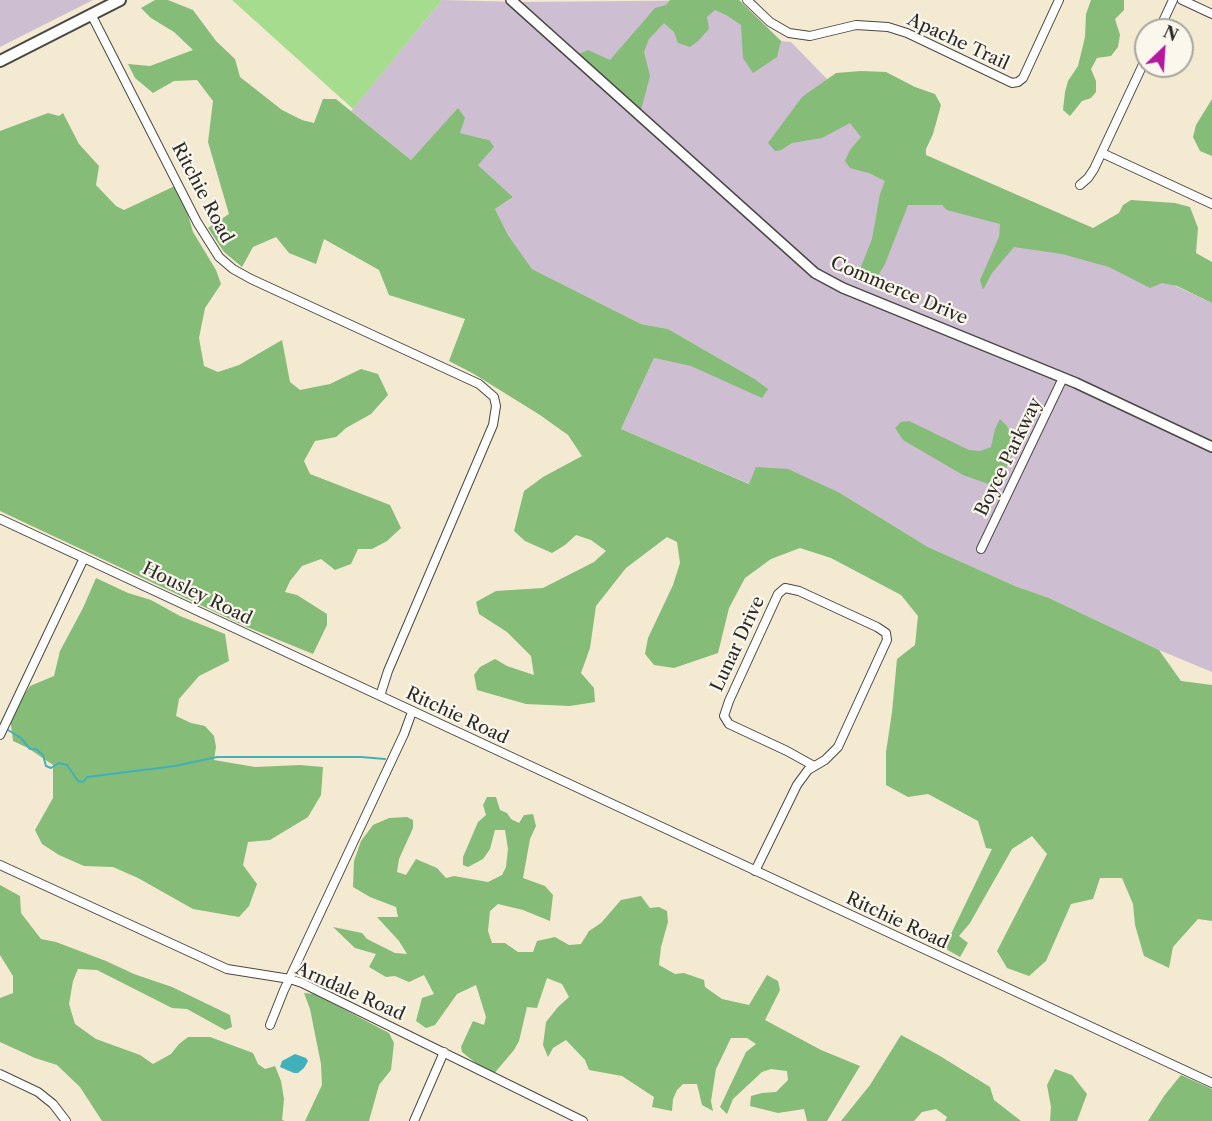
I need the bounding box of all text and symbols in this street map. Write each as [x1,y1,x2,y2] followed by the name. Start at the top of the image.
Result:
[904,9,1012,75] street label: Apache Trail
[1134,18,1194,78] north arrow
[1160,21,1181,46] text: N
[167,139,237,247] street label: Ritchie Road
[827,252,971,330] street label: Commerce Drive
[971,394,1047,520] street label: Boyce Parkway
[139,558,255,630] street label: Housley Road
[706,593,770,695] street label: Lunar Drive
[402,683,512,749] street label: Ritchie Road
[842,888,952,954] street label: Ritchie Road
[292,958,408,1026] street label: Arndale Road

